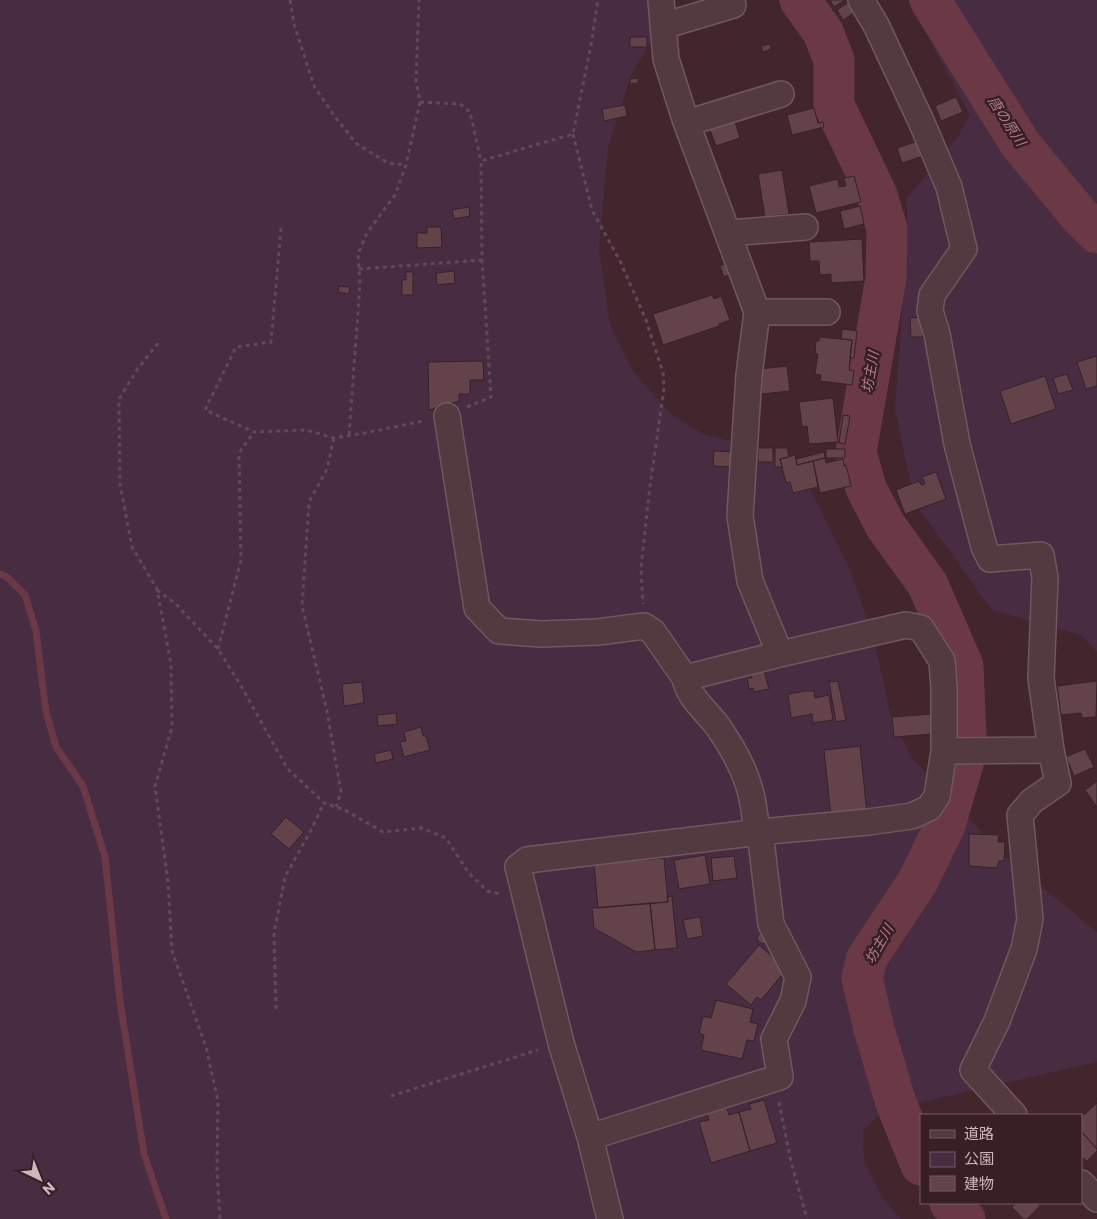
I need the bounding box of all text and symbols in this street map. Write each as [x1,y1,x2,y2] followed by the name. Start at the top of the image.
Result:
[983,92,1032,152] water label: 唐の原川
[857,348,884,394] water label: 坊主川
[860,919,899,967] water label: 坊主川
[920,1114,1082,1204] legend
[964,1123,994,1144] text: 道路
[964,1148,994,1169] text: 公園
[15,1154,65,1204] north arrow
[964,1173,994,1194] text: 建物
[38,1178,60,1199] text: N

